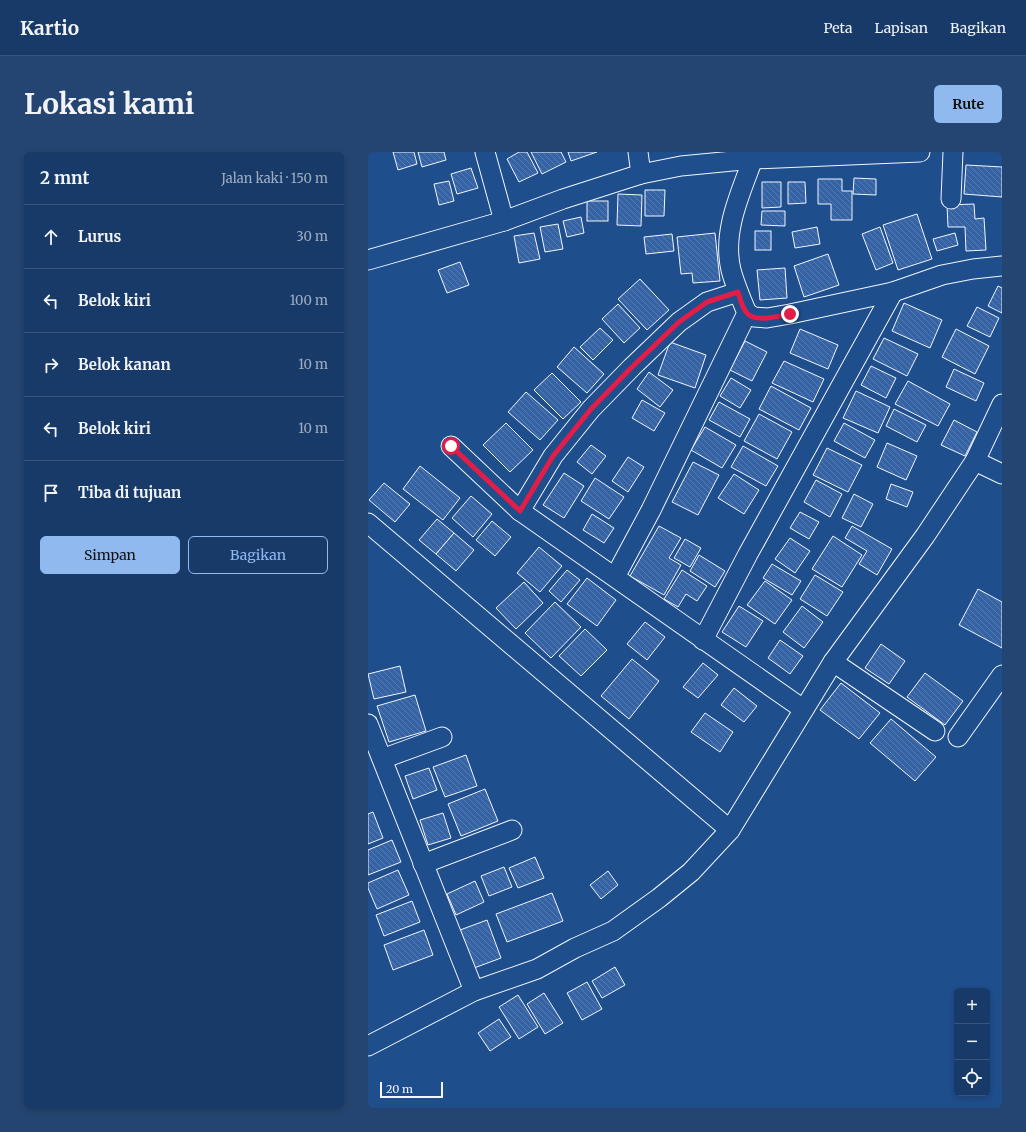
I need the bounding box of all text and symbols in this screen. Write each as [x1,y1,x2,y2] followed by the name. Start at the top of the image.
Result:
[20,16,79,40] text: Kartio
[823,19,853,37] text: Peta
[875,19,928,37] text: Lapisan
[950,19,1006,37] text: Bagikan
[934,85,1002,123] button: Rute
[24,86,194,122] text: Lokasi kami
[40,167,89,189] text: 2 mnt
[221,170,328,187] text: Jalan kaki · 150 m
[40,226,62,248] icon: ahead
[78,227,121,246] text: Lurus
[296,228,328,245] text: 30 m
[40,290,62,312] icon: left
[78,291,151,310] text: Belok kiri
[290,292,328,309] text: 100 m
[781,305,799,323] route end
[40,354,62,376] icon: right
[78,355,171,374] text: Belok kanan
[298,356,328,373] text: 10 m
[40,418,62,440] icon: left
[78,419,151,438] text: Belok kiri
[298,420,328,437] text: 10 m
[442,437,460,455] route start
[40,482,62,504] icon: arrive
[78,483,181,502] text: Tiba di tujuan
[40,536,180,574] button: Simpan
[188,536,328,574] button: Bagikan
[954,988,990,1096] map controls
[954,988,990,1024] button: +
[954,1024,990,1060] button: −
[954,1060,990,1096] button: locate
[380,1080,443,1099] scale bar
[386,1082,413,1096] text: 20 m

